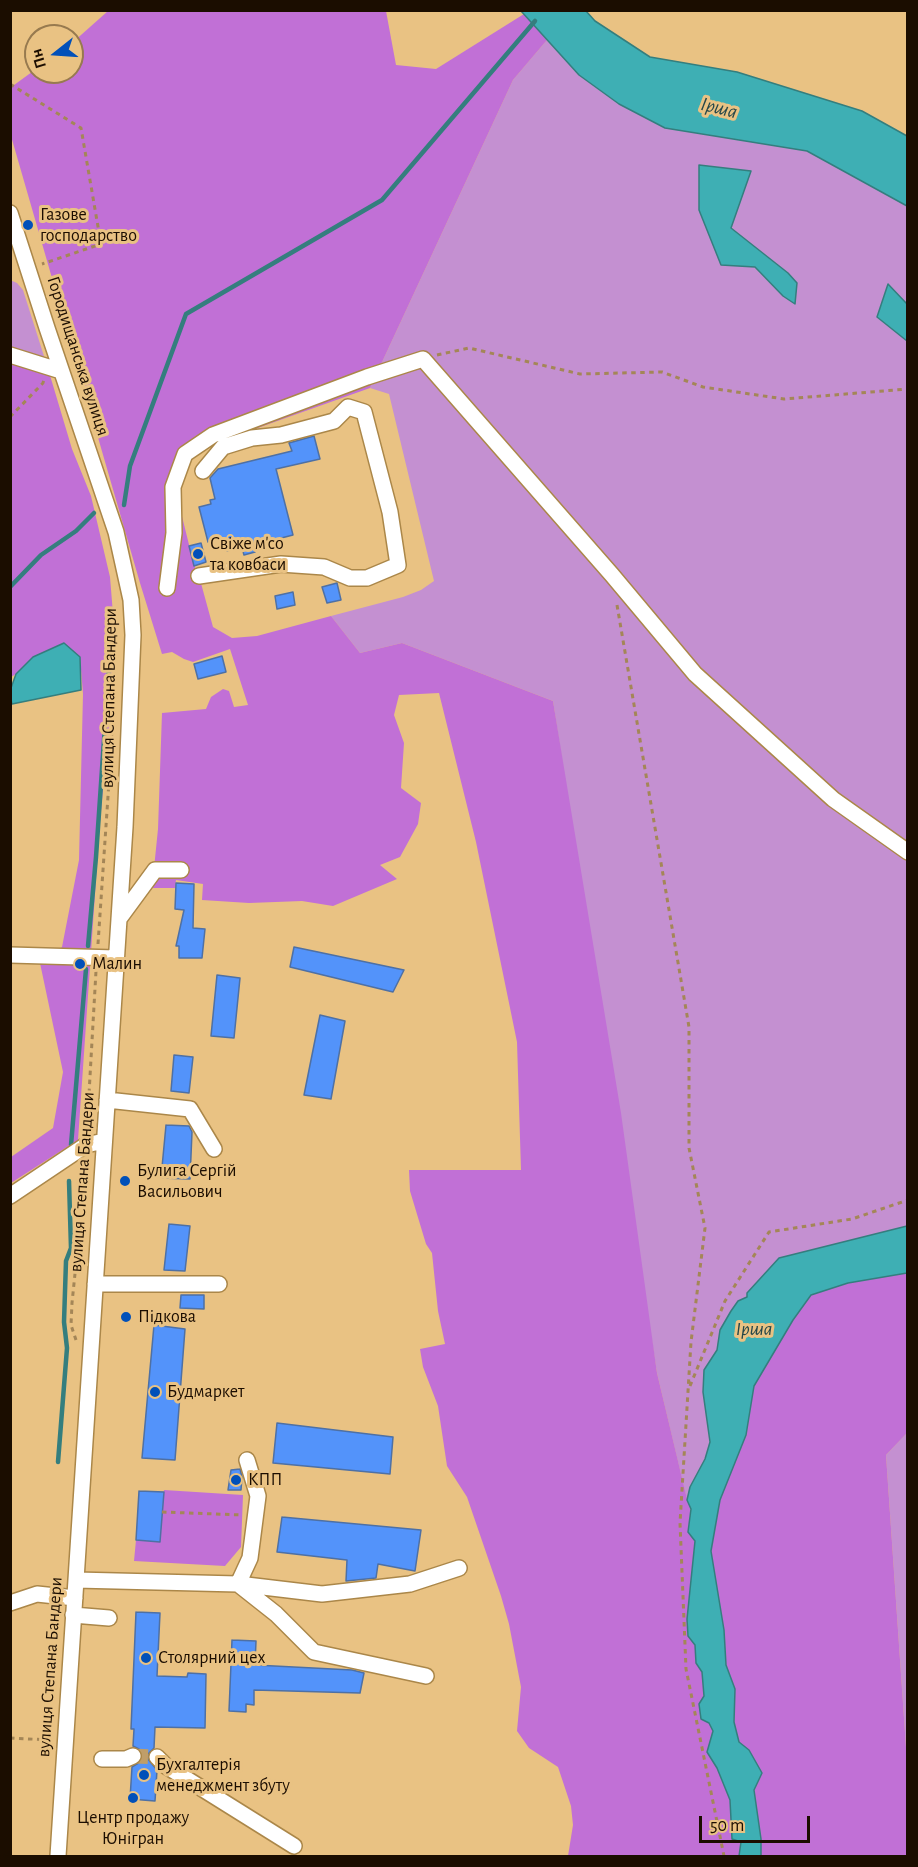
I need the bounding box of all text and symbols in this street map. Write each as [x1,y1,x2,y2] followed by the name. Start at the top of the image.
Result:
[24,24,84,84] north arrow
[28,47,49,70] text: Пн
[698,92,740,124] water label: Ірша
[40,204,137,246] place label: Газове господарство
[21,218,35,232] marker: Газове господарство
[42,274,114,438] street label: Городищанська вулиця
[210,533,286,576] place label: Свіже м'со та ковбаси
[191,547,205,561] marker: Свіже м'со та ковбаси
[97,608,121,788] street label: вулиця Степана Бандери
[92,953,142,975] place label: Малин
[73,957,87,971] marker: Малин
[65,1091,99,1273] street label: вулиця Степана Бандери
[137,1160,236,1202] place label: Булига Сергій Васильович
[118,1174,132,1188] marker: Булига Сергій Васильович
[138,1306,196,1328] place label: Підкова
[119,1310,133,1324] marker: Підкова
[736,1317,772,1341] water label: Ірша
[167,1381,244,1403] place label: Будмаркет
[148,1385,162,1399] marker: Будмаркет
[248,1469,282,1491] place label: КПП
[229,1473,243,1487] marker: КПП
[33,1576,67,1758] street label: вулиця Степана Бандери
[158,1647,265,1669] place label: Столярний цех
[139,1651,153,1665] marker: Столярний цех
[156,1754,290,1796] place label: Бухгалтерія менеджмент збуту
[137,1768,151,1782] marker: Бухгалтерія менеджмент збуту
[126,1791,140,1805] marker: Центр продажу Юнігран
[702,1804,813,1842] scale bar
[77,1807,189,1850] place label: Центр продажу Юнігран
[710,1817,744,1835] text: 50 m

